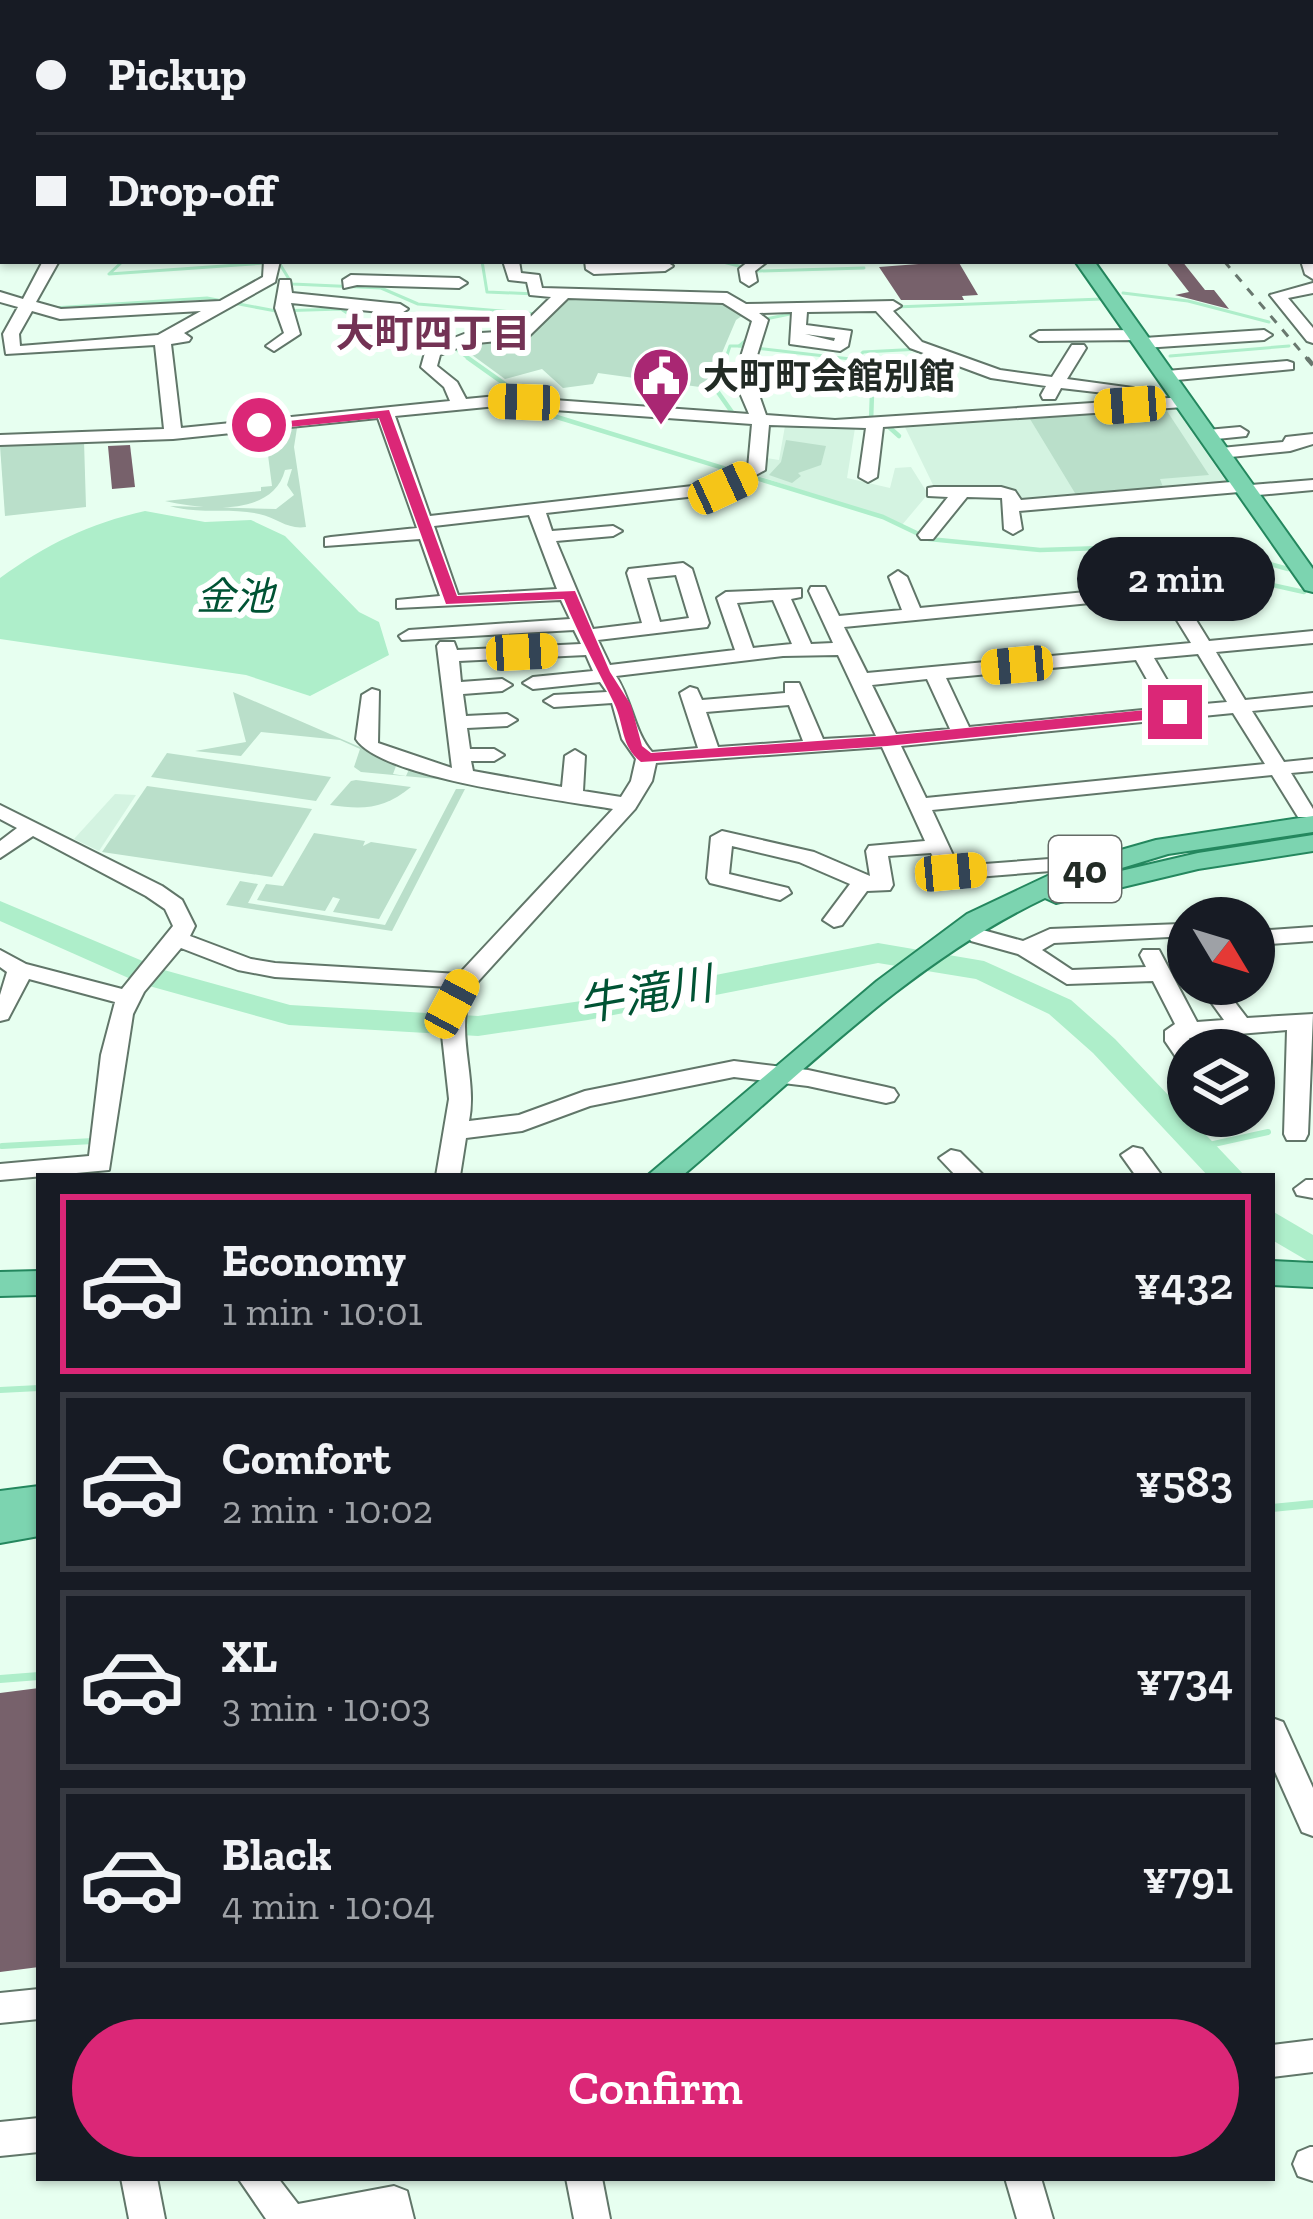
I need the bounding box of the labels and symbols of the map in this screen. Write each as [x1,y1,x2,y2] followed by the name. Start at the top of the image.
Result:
[335,310,531,357] district label: 大町四丁目
[630,345,692,427] public building icon: 大町町会館別館
[703,355,955,398] place label: 大町町会館別館
[487,383,561,421] car
[1093,385,1167,425] car
[232,398,286,452] route start
[683,456,763,520] car
[1076,538,1274,622] callout: 2 min
[196,573,278,620] water label: 金池
[485,632,559,672] car
[980,644,1054,686] car
[1148,685,1202,739] route end
[1049,836,1121,902] road number: 40
[914,851,988,893] car
[1167,897,1275,1005] north arrow
[574,956,720,1033] water label: 牛滝川
[419,964,485,1044] car

